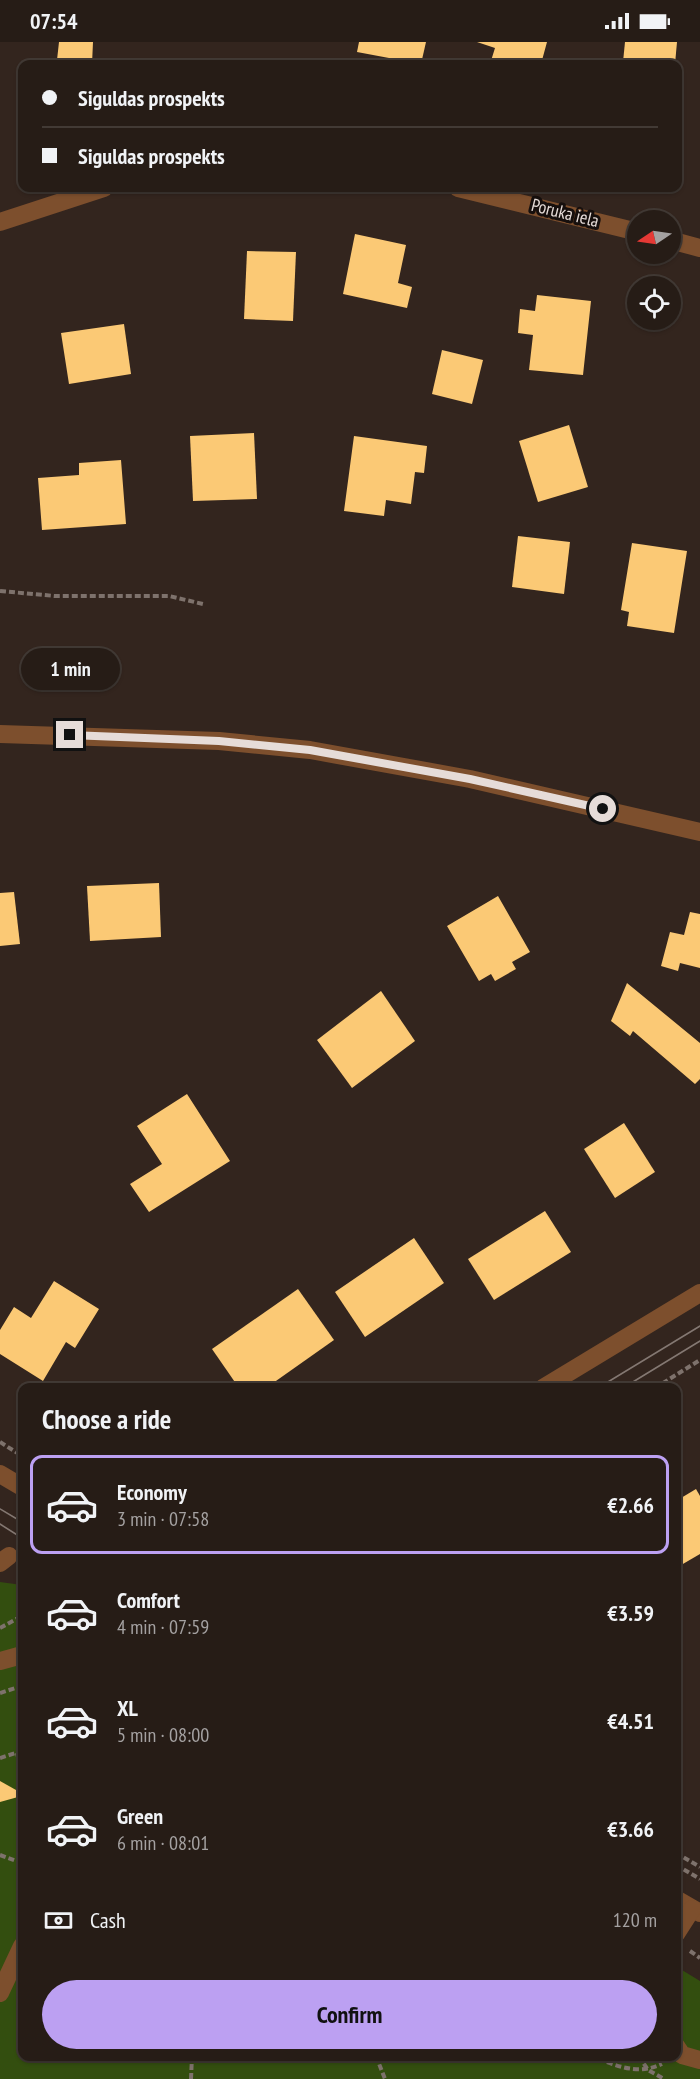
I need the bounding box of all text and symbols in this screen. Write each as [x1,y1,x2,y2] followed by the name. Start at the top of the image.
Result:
[30,7,78,35] text: 07:54
[78,84,225,112] text: Siguldas prospekts
[78,142,225,170] text: Siguldas prospekts
[529,193,601,232] street label: Poruka iela
[627,210,681,264] north arrow
[627,210,681,330] map controls
[627,276,681,330] button: locate
[20,648,119,690] callout: 1 min
[50,656,91,682] text: 1 min
[56,721,83,748] route end
[589,795,616,822] route start
[42,1402,171,1436] text: Choose a ride
[45,1478,99,1532] icon: car
[117,1478,187,1506] text: Economy
[607,1491,654,1519] text: €2.66
[117,1506,209,1532] text: 3 min · 07:58
[45,1586,99,1640] icon: car
[117,1586,180,1614] text: Comfort
[607,1599,654,1627] text: €3.59
[117,1614,209,1640] text: 4 min · 07:59
[45,1694,99,1748] icon: car
[117,1694,138,1722] text: XL
[607,1707,654,1735] text: €4.51
[117,1722,209,1748] text: 5 min · 08:00
[45,1802,99,1856] icon: car
[117,1802,163,1830] text: Green
[607,1815,654,1843] text: €3.66
[117,1830,209,1856] text: 6 min · 08:01
[42,1904,75,1937] icon: cash
[90,1906,126,1934] text: Cash
[613,1907,657,1933] text: 120 m
[42,1980,657,2049] button: Confirm

